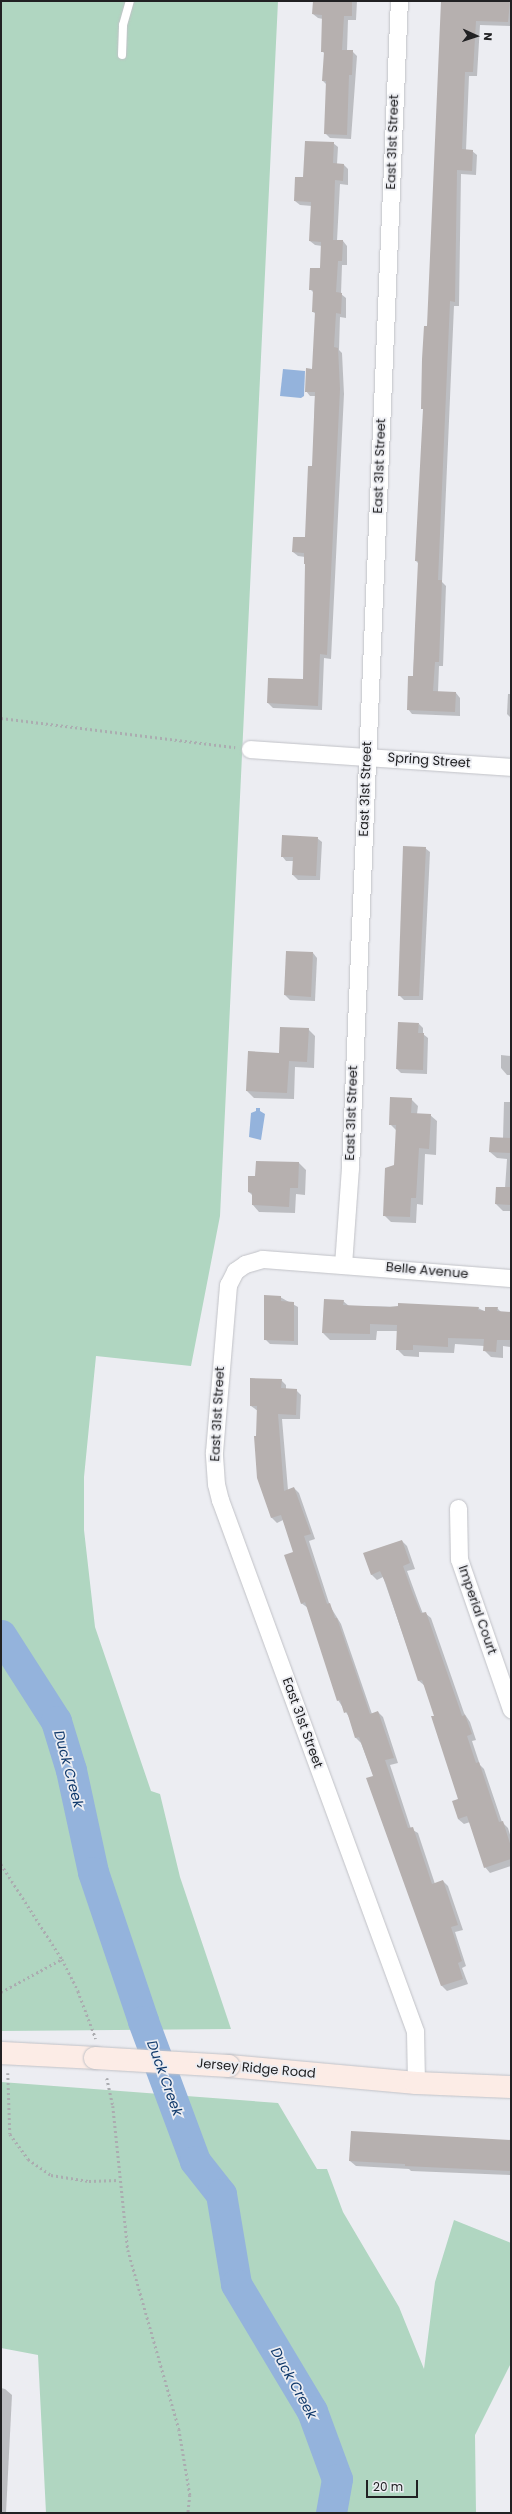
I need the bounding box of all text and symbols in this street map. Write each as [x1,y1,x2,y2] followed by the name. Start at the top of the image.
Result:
[456,16,496,56] north arrow
[480,32,496,41] text: N
[384,94,402,190] street label: East 31st Street
[371,418,389,514] street label: East 31st Street
[357,741,375,837] street label: East 31st Street
[387,750,471,772] street label: Spring Street
[343,1065,361,1161] street label: East 31st Street
[385,1260,469,1282] street label: Belle Avenue
[208,1366,228,1462] street label: East 31st Street
[454,1563,500,1657] street label: Imperial Court
[278,1676,326,1770] street label: East 31st Street
[51,1729,87,1809] water label: Duck Creek
[144,2038,186,2118] water label: Duck Creek
[196,2056,316,2082] street label: Jersey Ridge Road
[267,2344,321,2422] water label: Duck Creek
[368,2472,420,2498] scale bar
[373,2478,403,2495] text: 20 m

